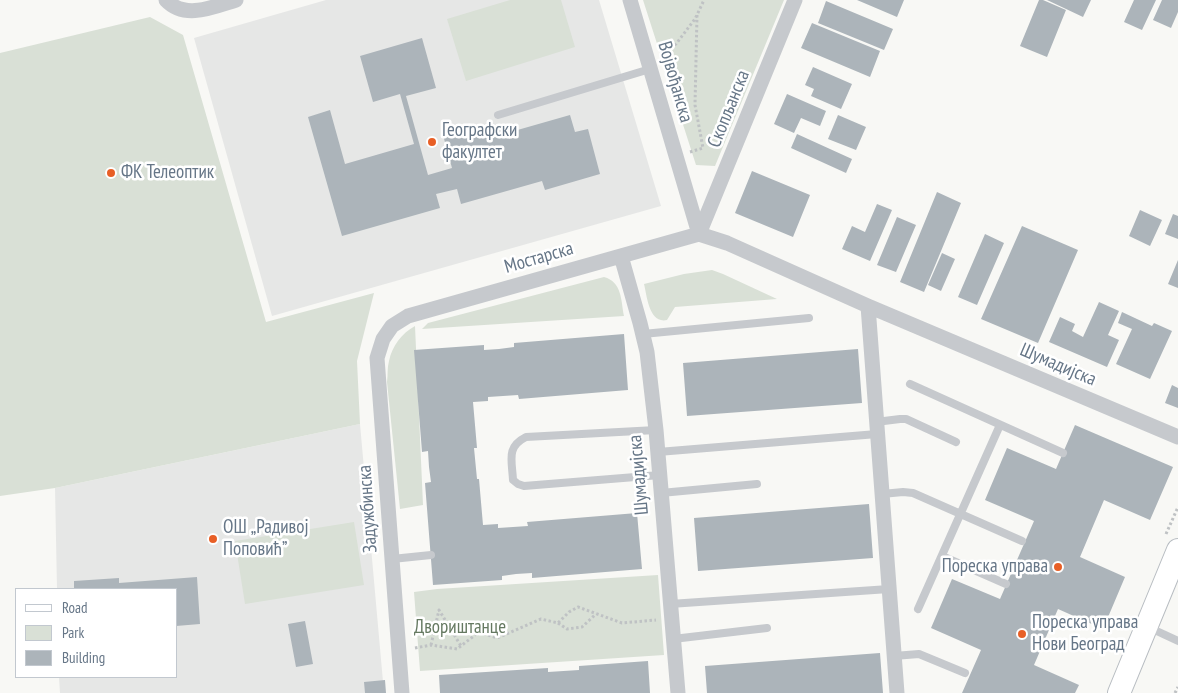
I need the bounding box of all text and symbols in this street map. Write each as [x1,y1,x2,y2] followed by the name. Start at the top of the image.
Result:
[653,39,697,125] street label: Војвођанска
[703,67,755,151] street label: Скопљанска
[442,120,517,164] place label: Географски факултет
[426,136,438,148] marker: Географски факултет
[121,162,214,184] place label: ФК Телеоптик
[105,167,117,179] marker: ФК Телеоптик
[502,237,576,279] street label: Мостарска
[1017,339,1099,391] street label: Шумадијска
[624,434,654,516] street label: Шумадијска
[354,464,382,554] street label: Задужбинска
[223,517,309,561] place label: ОШ „Радивој Поповић”
[207,533,219,545] marker: ОШ „Радивој Поповић”
[942,556,1048,578] place label: Пореска управа
[1052,561,1064,573] marker: Пореска управа
[15,588,178,678] legend
[62,598,88,617] text: Road
[1032,612,1138,656] place label: Пореска управа Нови Београд
[414,617,506,639] park label: Двориштанце
[62,623,84,642] text: Park
[1016,628,1028,640] marker: Пореска управа Нови Београд
[62,648,105,667] text: Building

